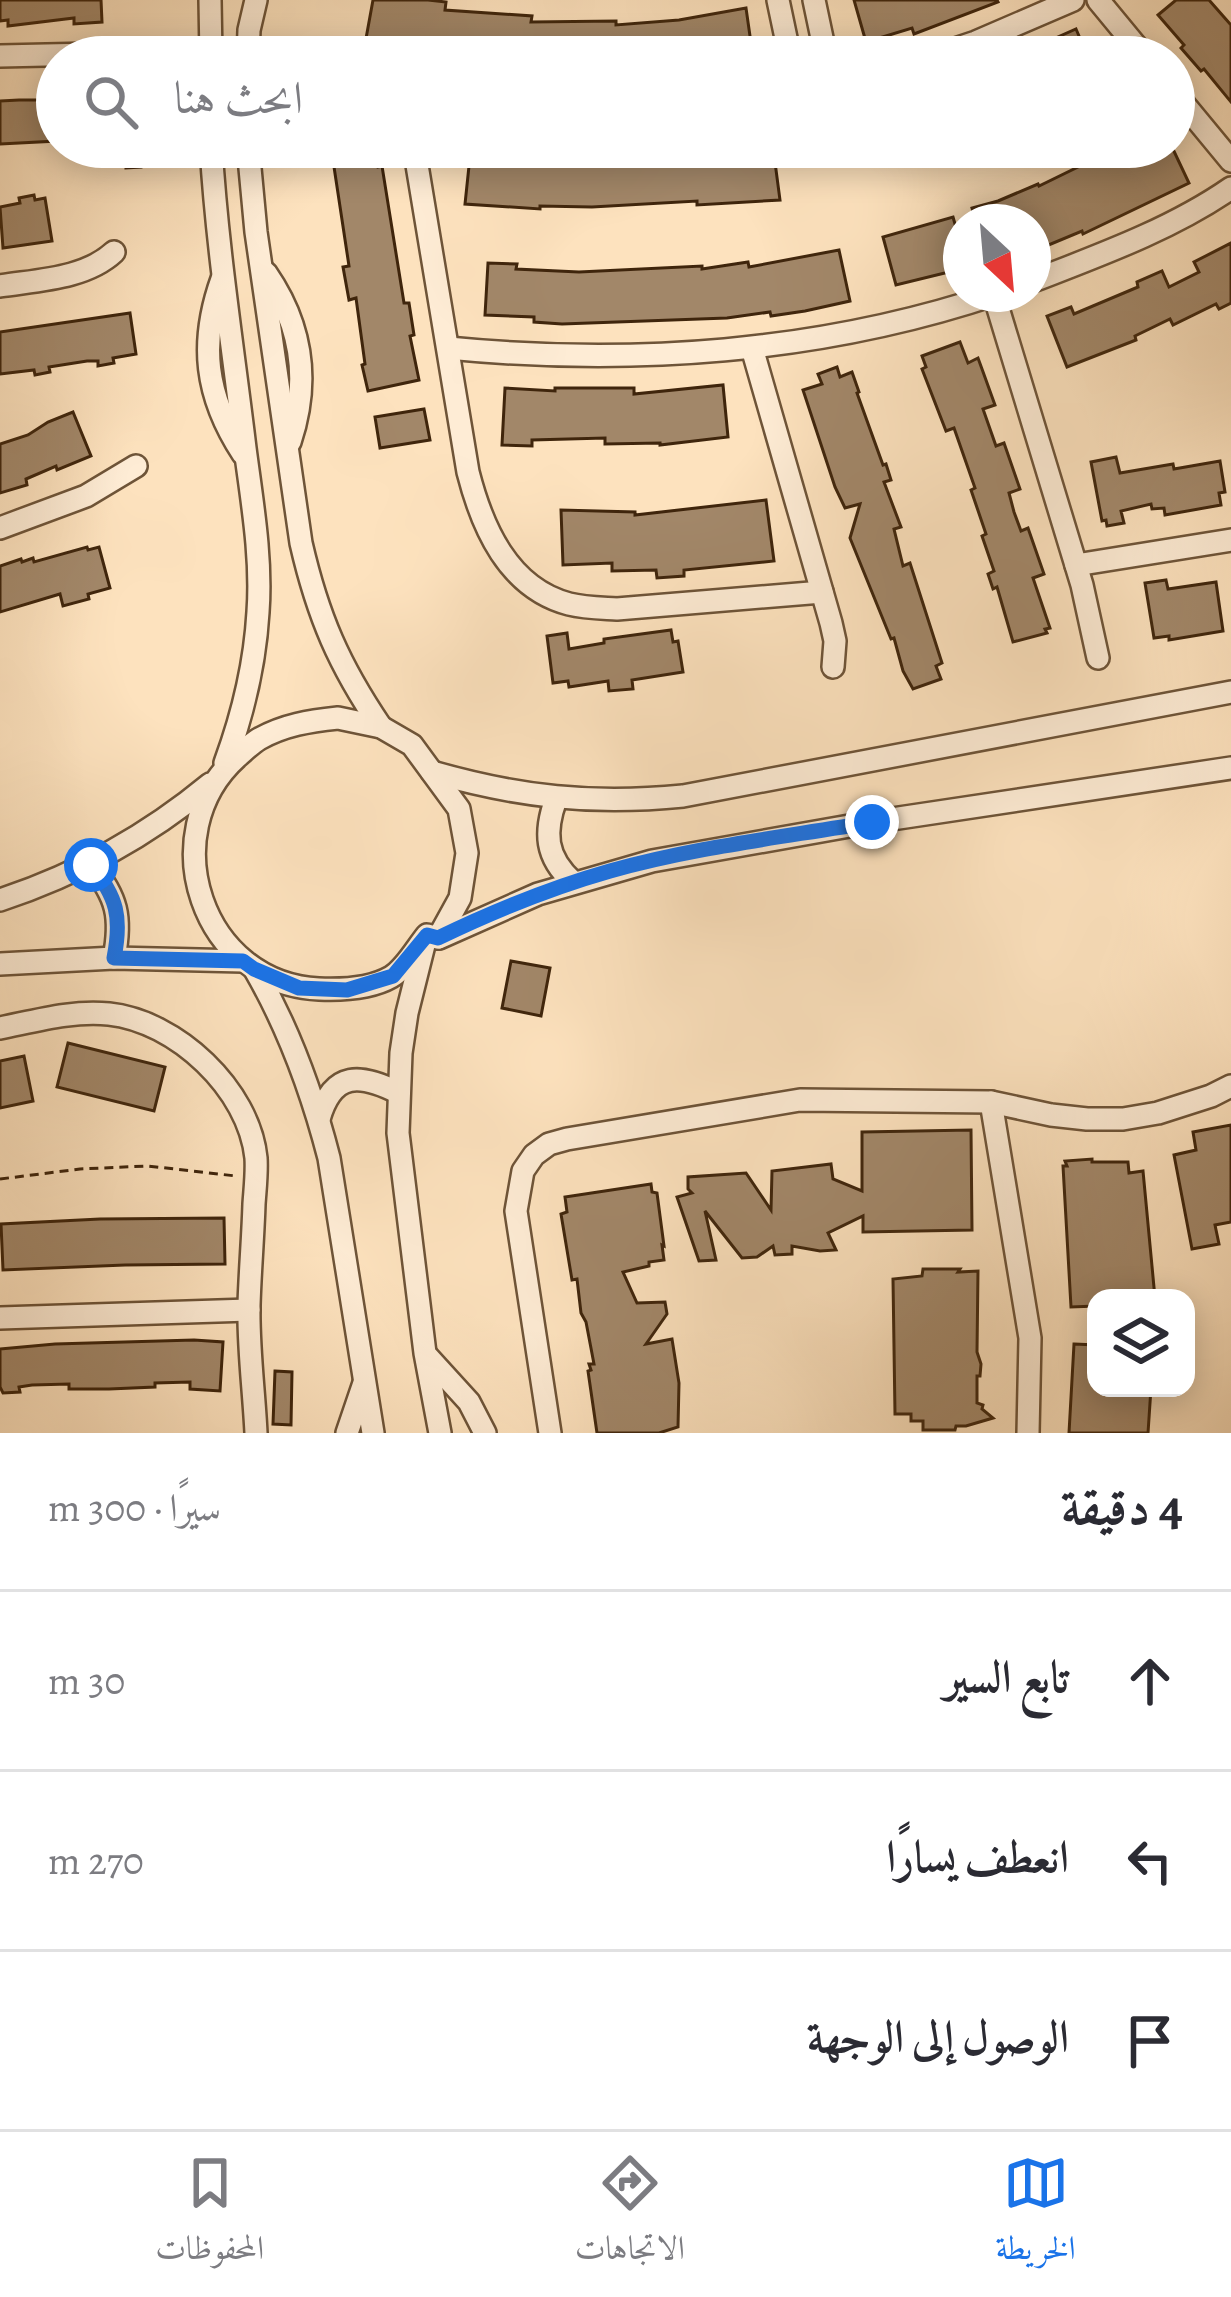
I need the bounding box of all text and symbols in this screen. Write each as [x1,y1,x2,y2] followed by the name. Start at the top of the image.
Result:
[36,36,1195,168] search box
[174,67,303,129] text: ابحث هنا
[78,69,144,135] icon: search
[943,204,1051,312] north arrow
[845,795,899,849] route end
[64,838,118,892] route start
[1087,1289,1195,1397] map controls
[1087,1289,1195,1397] button: layers
[1061,1472,1183,1542] text: 4 دقيقة
[48,1481,221,1534] text: سيرًا · 300 m
[944,1646,1069,1708] text: تابع السير
[1117,1648,1183,1714] icon: ahead
[48,1654,125,1707] text: 30 m
[886,1826,1069,1888] text: انعطف يسارًا
[1117,1828,1183,1894] icon: left
[48,1834,144,1887] text: 270 m
[807,2006,1069,2068] text: الوصول إلى الوجهة
[1117,2008,1183,2074] icon: arrive
[155,2150,264,2280] tab: المحفوظات
[575,2150,685,2280] tab: الاتجاهات
[995,2150,1076,2280] tab: الخريطة

